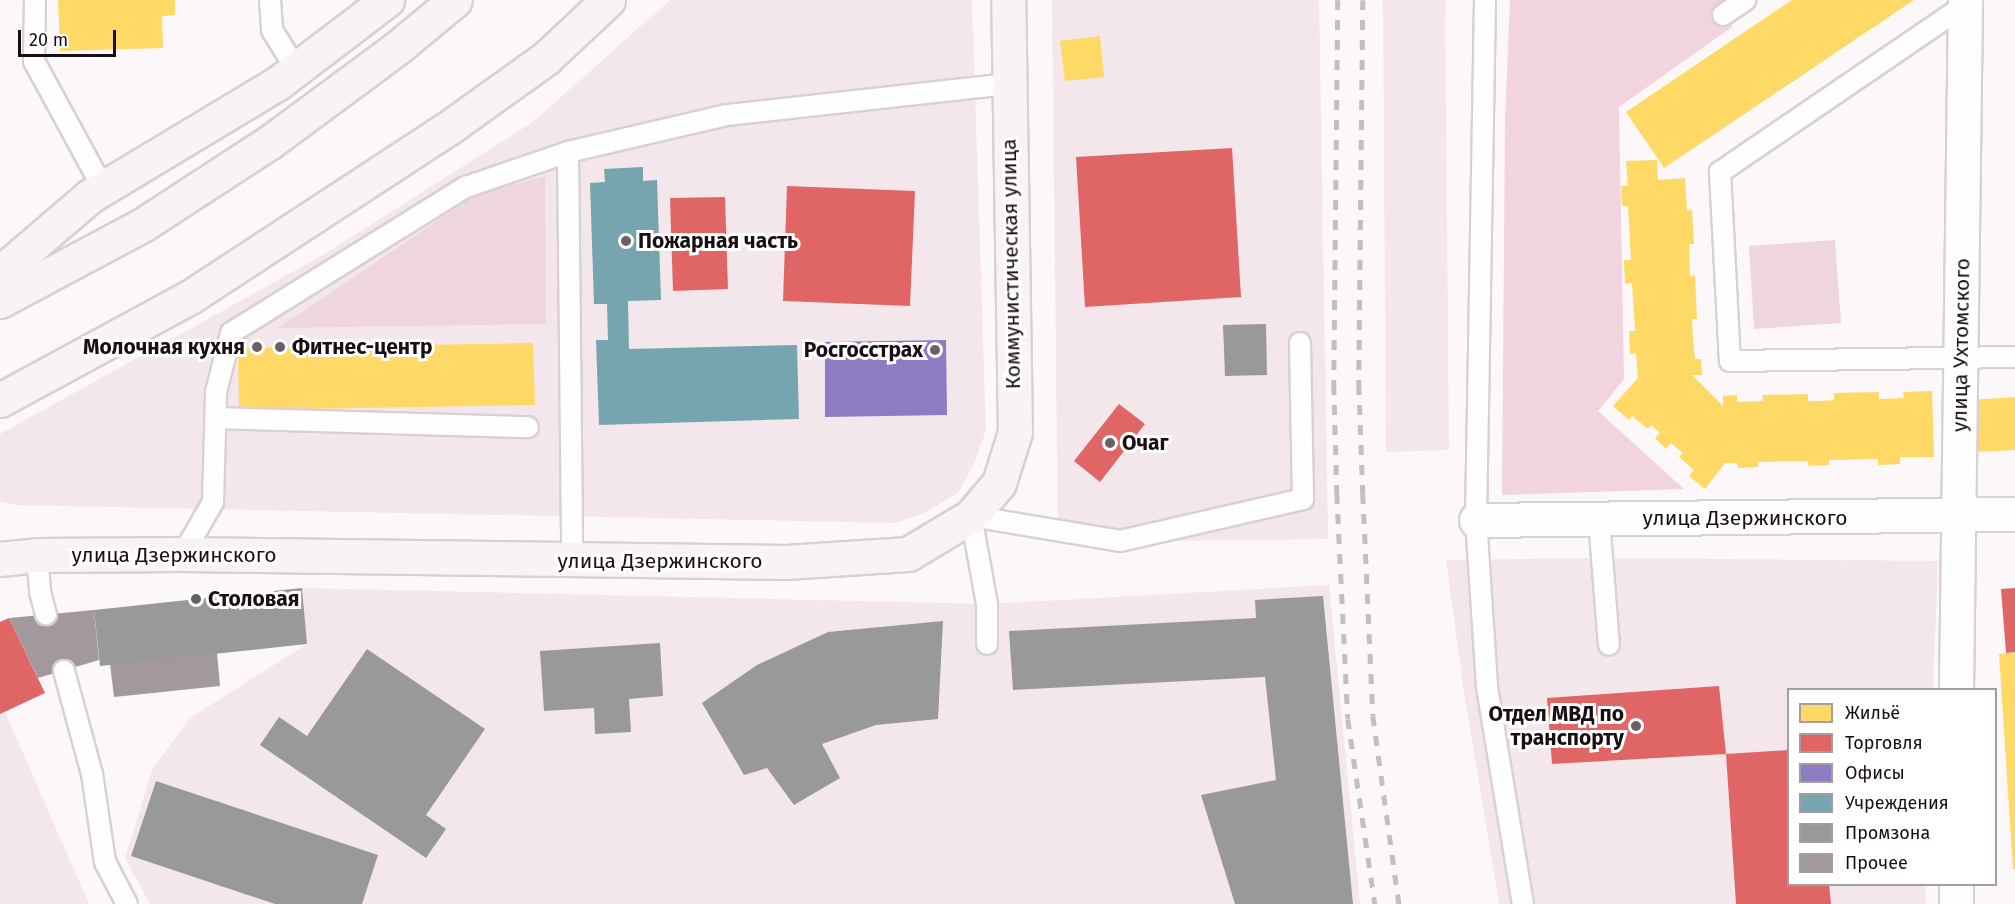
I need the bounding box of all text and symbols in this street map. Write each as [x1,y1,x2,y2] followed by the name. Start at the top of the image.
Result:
[21,18,118,56] scale bar
[29,29,68,51] text: 20 m
[996,138,1026,390] street label: Коммунистическая улица
[638,228,798,254] place label: Пожарная часть
[619,234,633,248] marker: Пожарная часть
[1947,258,1975,432] street label: улица Ухтомского
[83,334,245,360] place label: Молочная кухня
[292,334,433,360] place label: Фитнес-центр
[804,337,923,363] place label: Росгосстрах
[250,340,264,354] marker: Молочная кухня
[273,340,287,354] marker: Фитнес-центр
[928,343,942,357] marker: Росгосстрах
[1122,430,1169,456] place label: Очаг
[1103,436,1117,450] marker: Очаг
[1643,505,1847,531] street label: улица Дзержинского
[72,542,276,568] street label: улица Дзержинского
[558,548,762,574] street label: улица Дзержинского
[208,586,300,612] place label: Столовая
[189,592,203,606] marker: Столовая
[1787,688,1997,886] legend
[1489,701,1624,751] place label: Отдел МВД по транспорту
[1845,702,1900,724] text: Жильё
[1629,719,1643,733] marker: Отдел МВД по транспорту
[1845,732,1923,754] text: Торговля
[1845,762,1905,784] text: Офисы
[1845,792,1949,814] text: Учреждения
[1845,822,1930,844] text: Промзона
[1845,852,1908,874] text: Прочее

